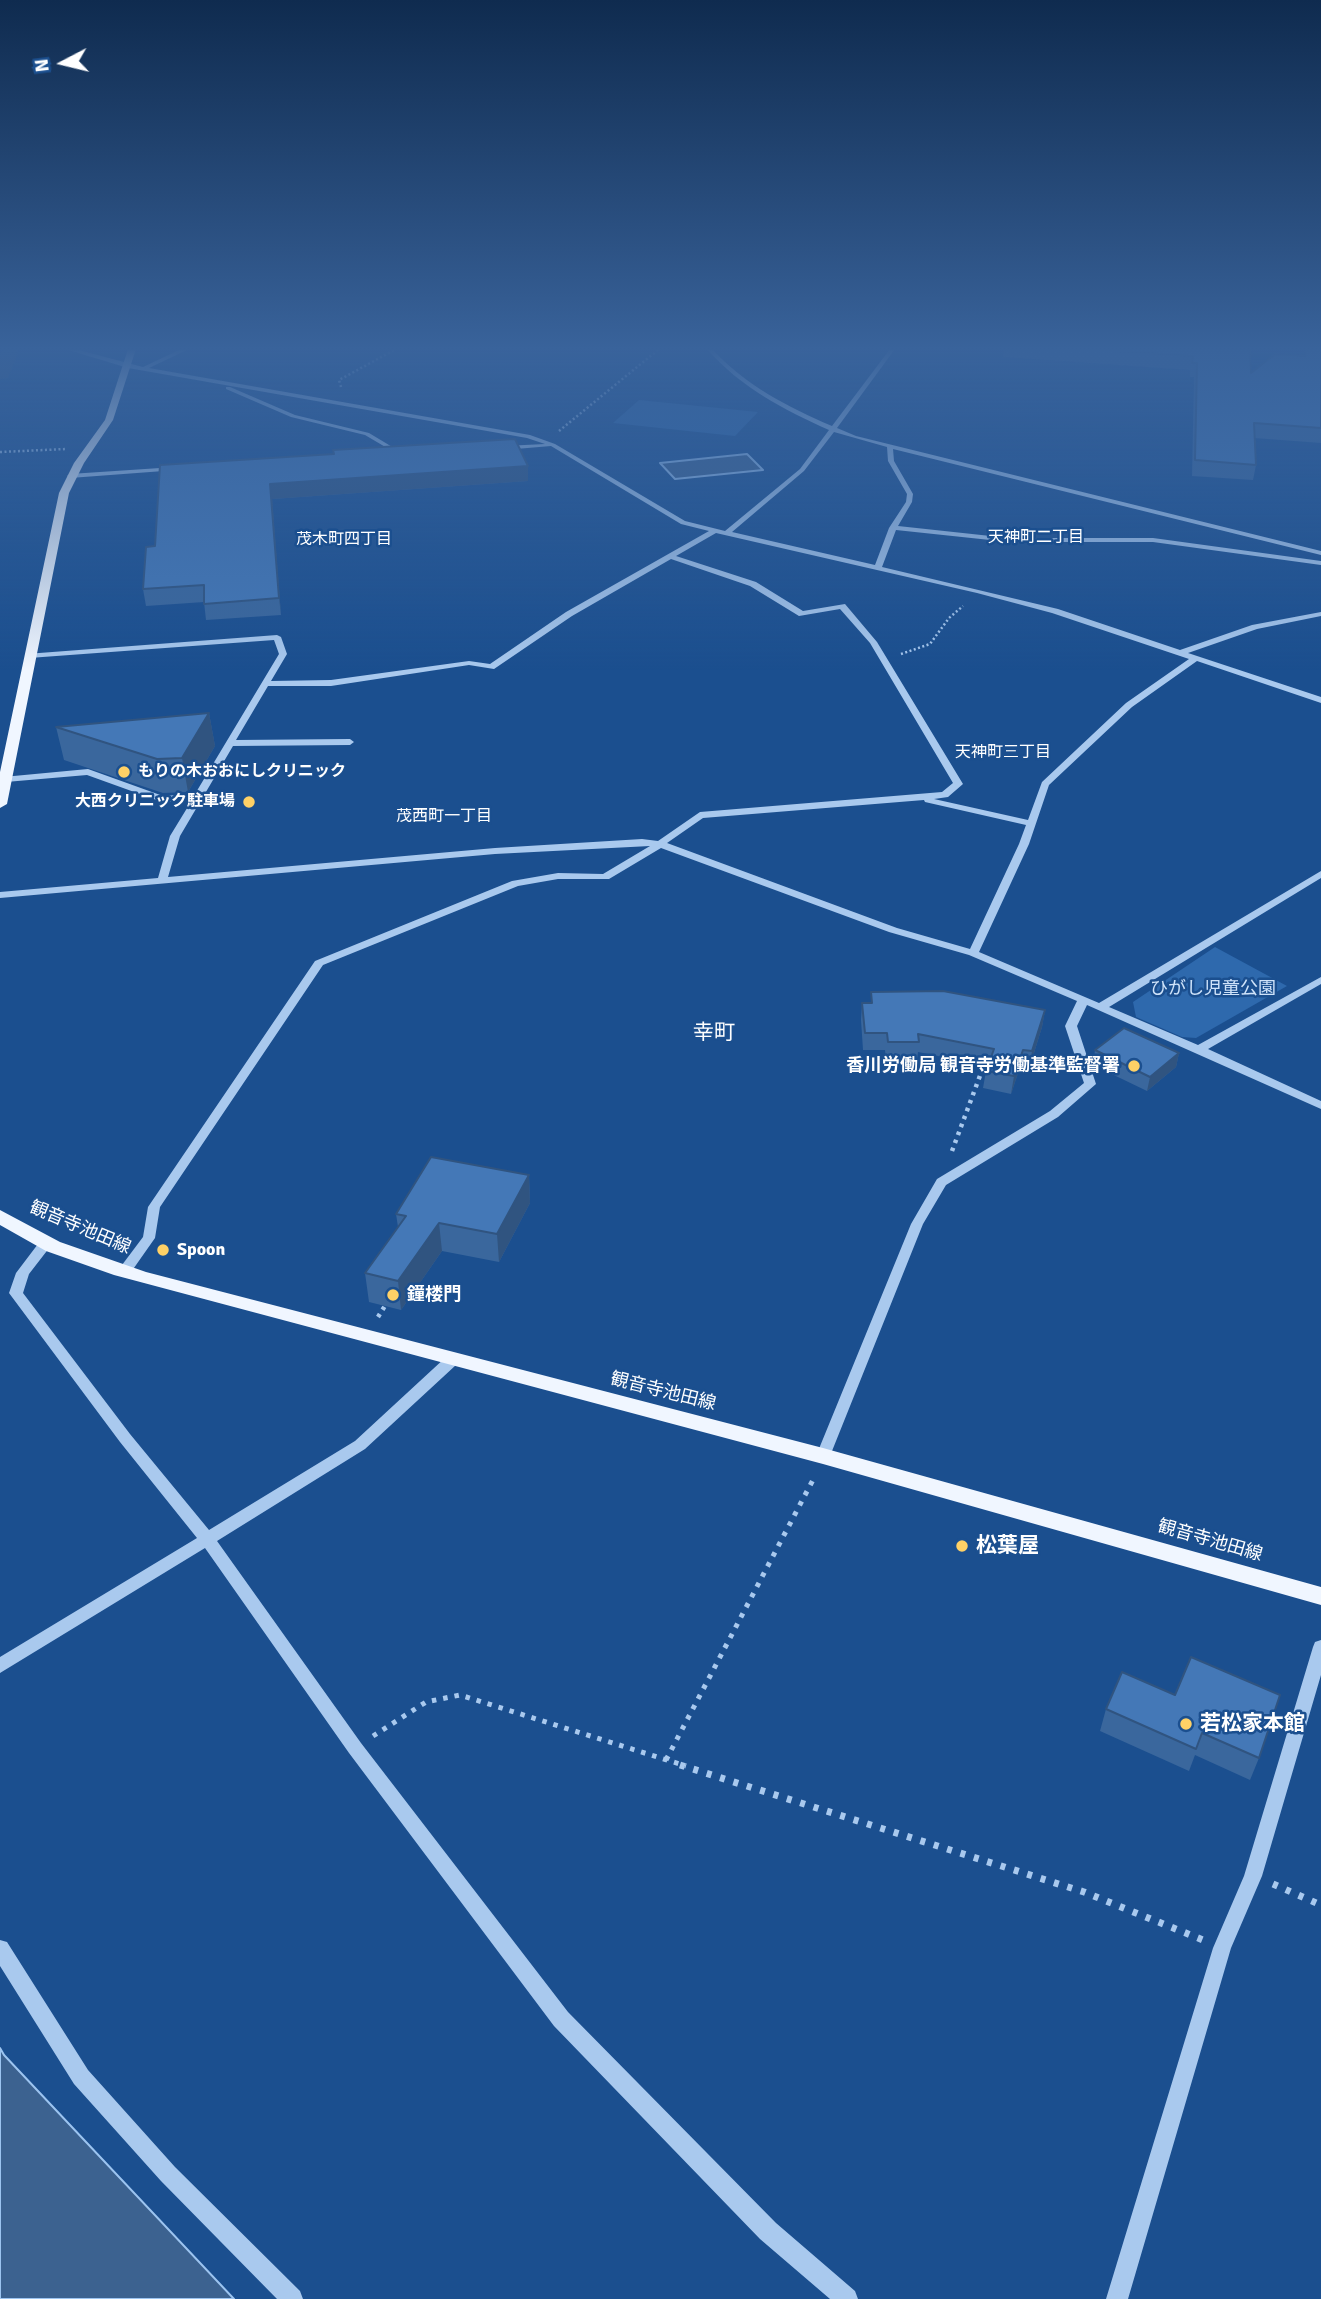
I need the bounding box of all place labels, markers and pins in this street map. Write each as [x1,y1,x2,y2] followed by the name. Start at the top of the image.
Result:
[138,762,346,782] place label: もりの木おおにしクリニック
[116,764,132,780] marker: もりの木おおにしクリニック
[75,792,235,812] place label: 大西クリニック駐車場
[241,794,257,810] marker: 大西クリニック駐車場
[846,1055,1120,1077] place label: 香川労働局 観音寺労働基準監督署
[1126,1058,1142,1074] marker: 香川労働局 観音寺労働基準監督署
[177,1239,225,1261] place label: Spoon
[155,1242,171,1258] marker: Spoon
[407,1284,461,1306] place label: 鐘楼門
[385,1287,401,1303] marker: 鐘楼門
[976,1533,1039,1559] place label: 松葉屋
[954,1538,970,1554] marker: 松葉屋
[1200,1711,1305,1737] place label: 若松家本館
[1178,1716,1194,1732] marker: 若松家本館

